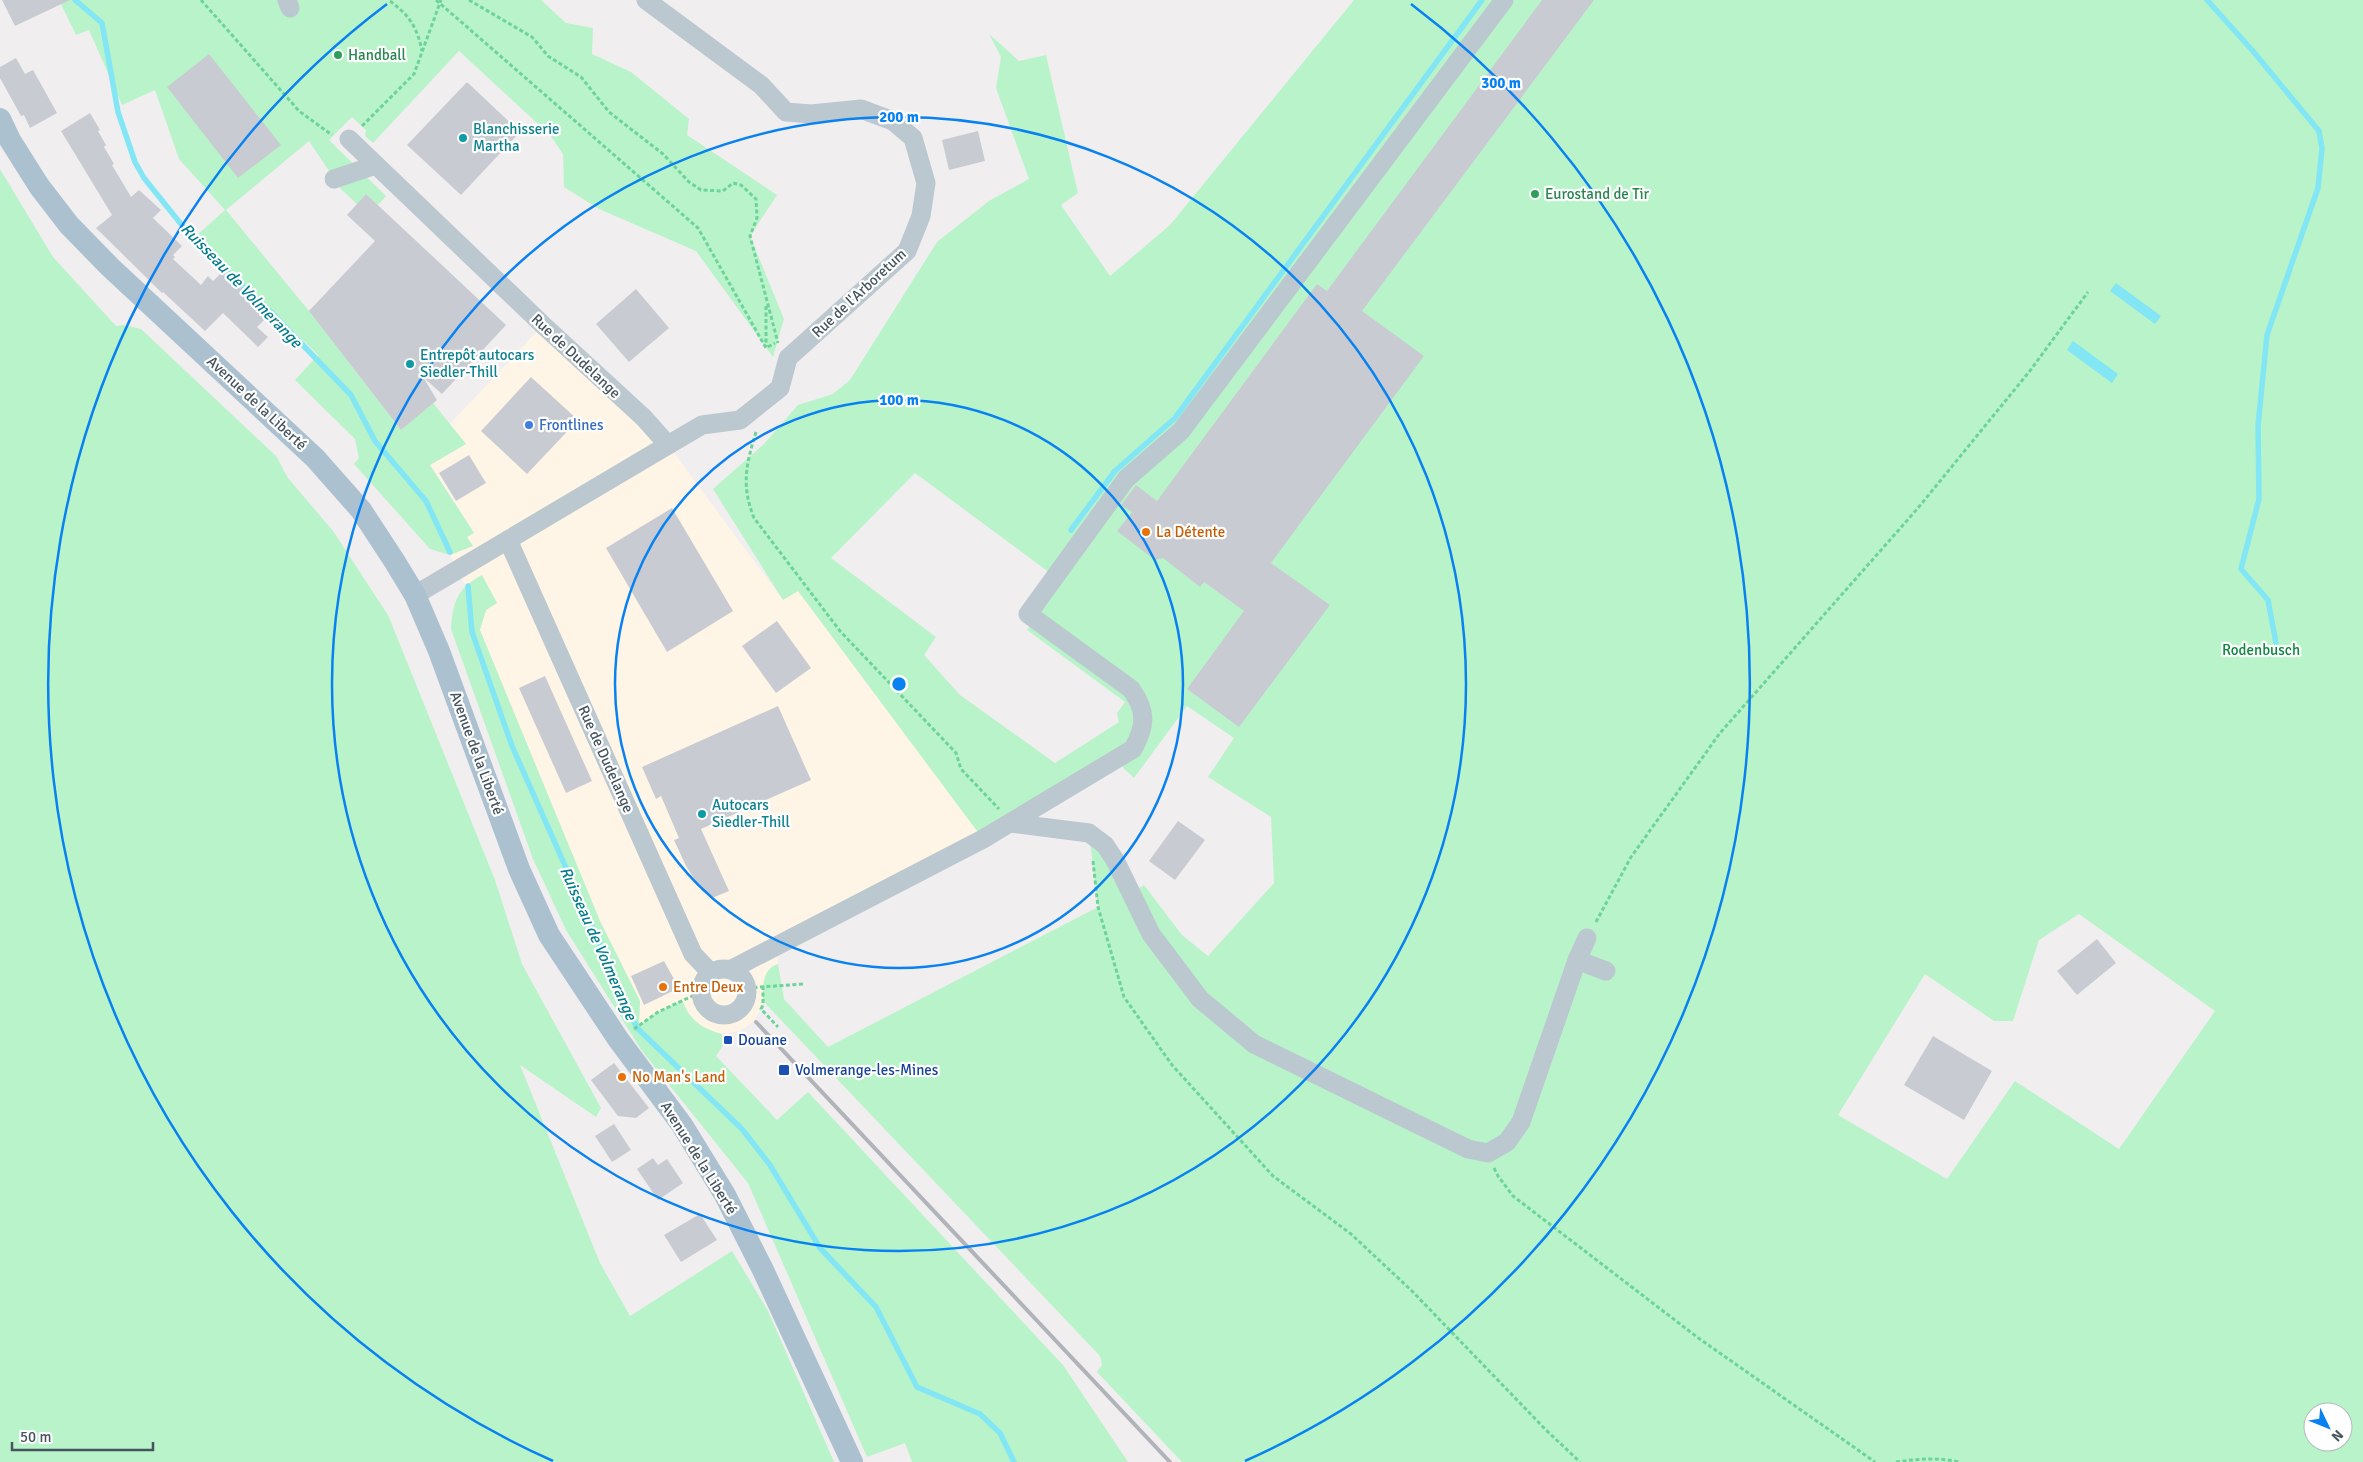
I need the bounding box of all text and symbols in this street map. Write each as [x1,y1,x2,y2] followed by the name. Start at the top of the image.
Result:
[348,46,406,64] place label: Handball
[332,49,344,61] marker: Handball
[1481,74,1521,92] text: 300 m
[879,108,919,126] text: 200 m
[473,120,560,155] place label: Blanchisserie Martha
[457,132,469,144] marker: Blanchisserie Martha
[1545,185,1650,203] place label: Eurostand de Tir
[1529,188,1541,200] marker: Eurostand de Tir
[176,219,307,353] water label: Ruisseau de Volmerange
[808,245,910,341] street label: Rue de l'Arboretum
[528,310,624,402] street label: Rue de Dudelange
[420,346,535,381] place label: Entrepôt autocars Siedler-Thill
[203,352,311,454] street label: Avenue de la Liberté
[404,358,416,370] marker: Entrepôt autocars Siedler-Thill
[879,391,919,409] text: 100 m
[539,416,604,434] place label: Frontlines
[523,419,535,431] marker: Frontlines
[1156,523,1225,541] place label: La Détente
[1140,526,1152,538] marker: La Détente
[2222,641,2300,659] park label: Rodenbusch
[890,675,908,693] centre of rings
[446,689,508,817] street label: Avenue de la Liberté
[574,703,638,815] street label: Rue de Dudelange
[712,796,790,831] place label: Autocars Siedler-Thill
[696,808,708,820] marker: Autocars Siedler-Thill
[555,864,641,1024] water label: Ruisseau de Volmerange
[673,978,743,996] place label: Entre Deux
[657,981,669,993] marker: Entre Deux
[738,1031,787,1049] place label: Douane
[722,1034,734,1046] marker: Douane
[795,1061,939,1079] place label: Volmerange-les-Mines
[777,1063,791,1077] marker: Volmerange-les-Mines
[632,1068,726,1086] place label: No Man's Land
[616,1071,628,1083] marker: No Man's Land
[657,1098,741,1218] street label: Avenue de la Liberté
[2303,1402,2353,1452] north arrow
[12,1420,154,1452] scale bar
[2328,1426,2347,1445] text: N
[20,1428,51,1446] text: 50 m

